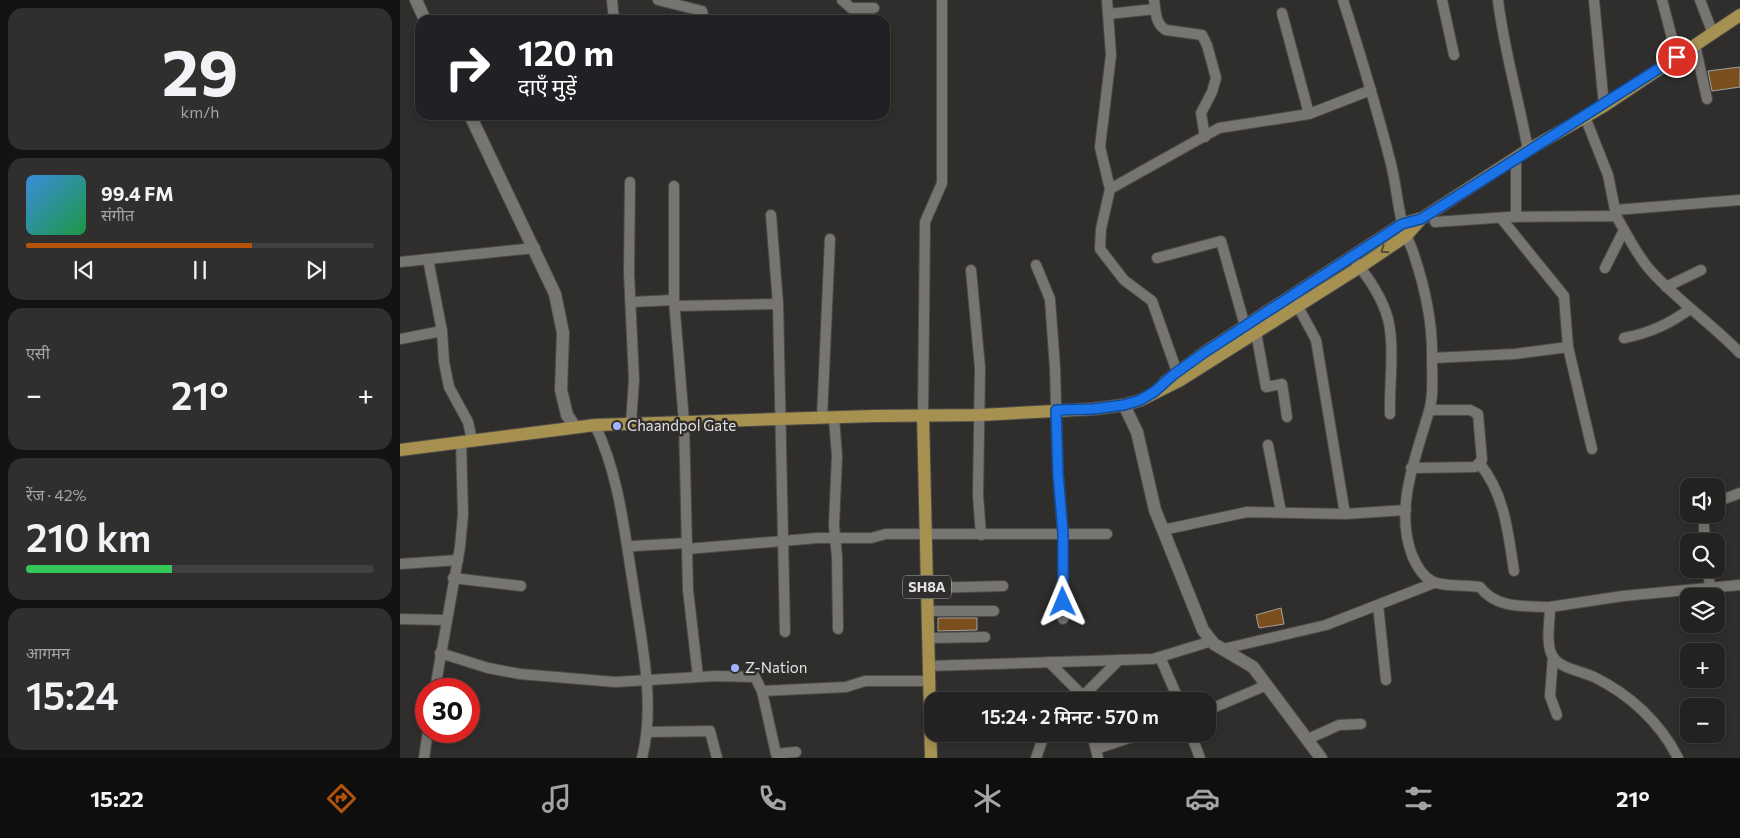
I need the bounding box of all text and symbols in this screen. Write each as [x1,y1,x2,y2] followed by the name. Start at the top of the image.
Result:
[162,30,238,109] text: 29
[518,30,614,73] text: 120 m
[435,35,500,100] icon: right
[1656,36,1698,78] pin
[1663,43,1691,71] icon: arrive
[518,73,577,100] text: दाएँ मुड़ें
[181,102,219,121] text: km/h
[101,182,174,205] text: 99.4 FM
[101,205,134,224] text: संगीत
[1380,244,1390,253] one-way arrow
[70,256,98,284] icon: previous
[186,256,214,284] icon: pause
[302,256,330,284] icon: next
[26,343,50,362] text: एसी
[171,371,228,418] text: 21°
[26,377,42,411] text: −
[358,377,374,411] text: +
[627,416,736,434] place label: Chaandpol Gate
[611,420,623,432] marker: Chaandpol Gate
[1680,478,1725,743] map controls
[1680,478,1725,523] button: sound
[26,485,87,504] text: रेंज · 42%
[26,513,151,560] text: 210 km
[1680,533,1725,578] button: search
[1036,575,1088,627] position arrow
[903,576,951,598] road number: SH8A
[1680,588,1725,633] button: layers
[26,643,70,662] text: आगमन
[1680,643,1725,688] button: +
[745,658,807,676] place label: Z-Nation
[729,662,741,674] marker: Z-Nation
[26,671,119,718] text: 15:24
[415,678,480,743] speed limit sign: 30
[1680,698,1725,743] button: −
[981,705,1159,728] text: 15:24 · 2 मिनट · 570 m
[324,781,359,816] icon: directions
[539,781,574,816] icon: music
[755,781,790,816] icon: phone
[970,781,1005,816] icon: climate
[1185,781,1220,816] icon: car
[1401,781,1436,816] icon: filters
[90,785,144,812] text: 15:22
[1616,785,1650,812] text: 21°

